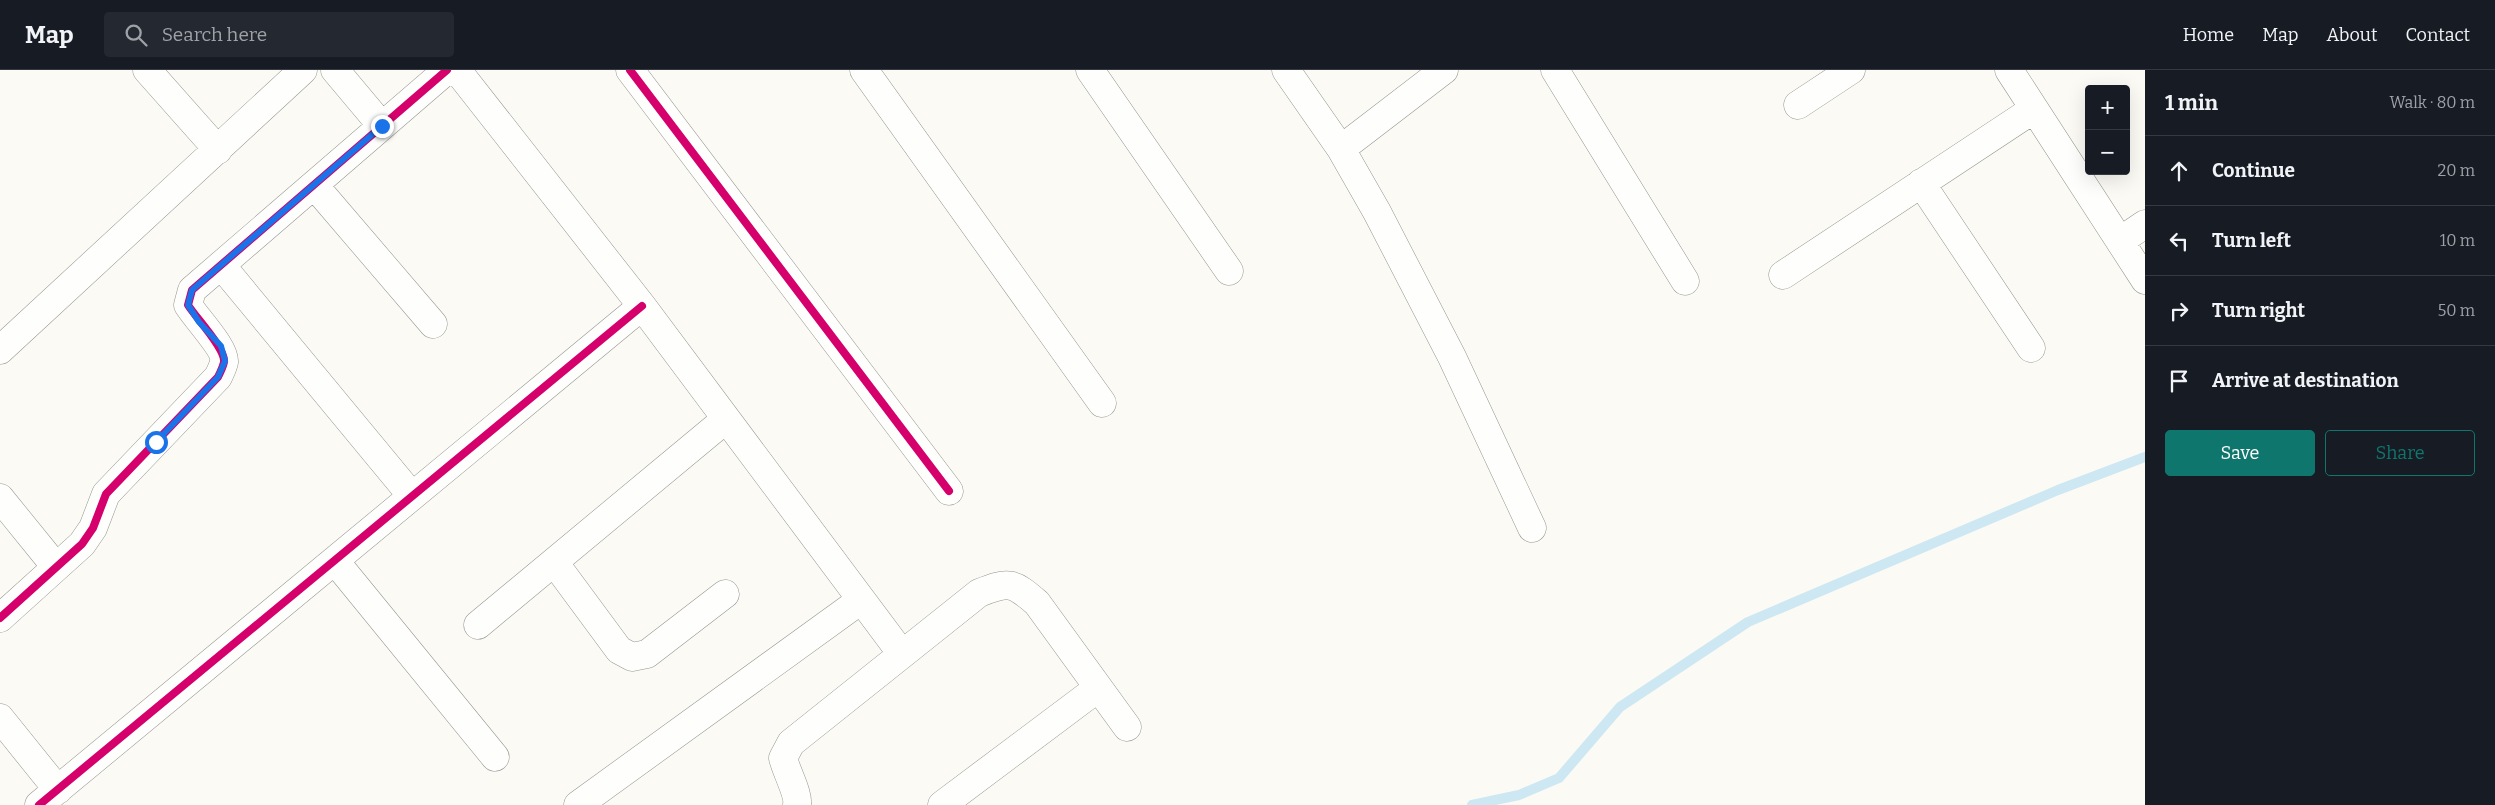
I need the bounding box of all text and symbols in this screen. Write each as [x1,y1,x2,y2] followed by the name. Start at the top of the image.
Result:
[104,12,454,57] search box
[25,21,74,49] text: Map
[122,21,150,49] icon: search
[162,23,267,46] text: Search here
[2183,24,2234,46] text: Home
[2262,24,2298,46] text: Map
[2326,24,2377,46] text: About
[2405,24,2470,46] text: Contact
[2085,85,2130,175] map controls
[2085,85,2130,130] button: +
[2165,90,2218,116] text: 1 min
[2389,93,2475,112] text: Walk · 80 m
[371,115,394,138] route end
[2085,130,2130,175] button: −
[2165,157,2193,185] icon: ahead
[2212,159,2295,182] text: Continue
[2438,161,2475,180] text: 20 m
[2165,227,2193,255] icon: left
[2212,229,2291,252] text: Turn left
[2440,231,2475,250] text: 10 m
[2165,297,2193,325] icon: right
[2212,299,2305,322] text: Turn right
[2438,301,2475,320] text: 50 m
[2165,367,2193,395] icon: arrive
[2212,369,2399,392] text: Arrive at destination
[2165,430,2315,476] button: Save
[2325,430,2475,476] button: Share
[145,431,168,454] route start

